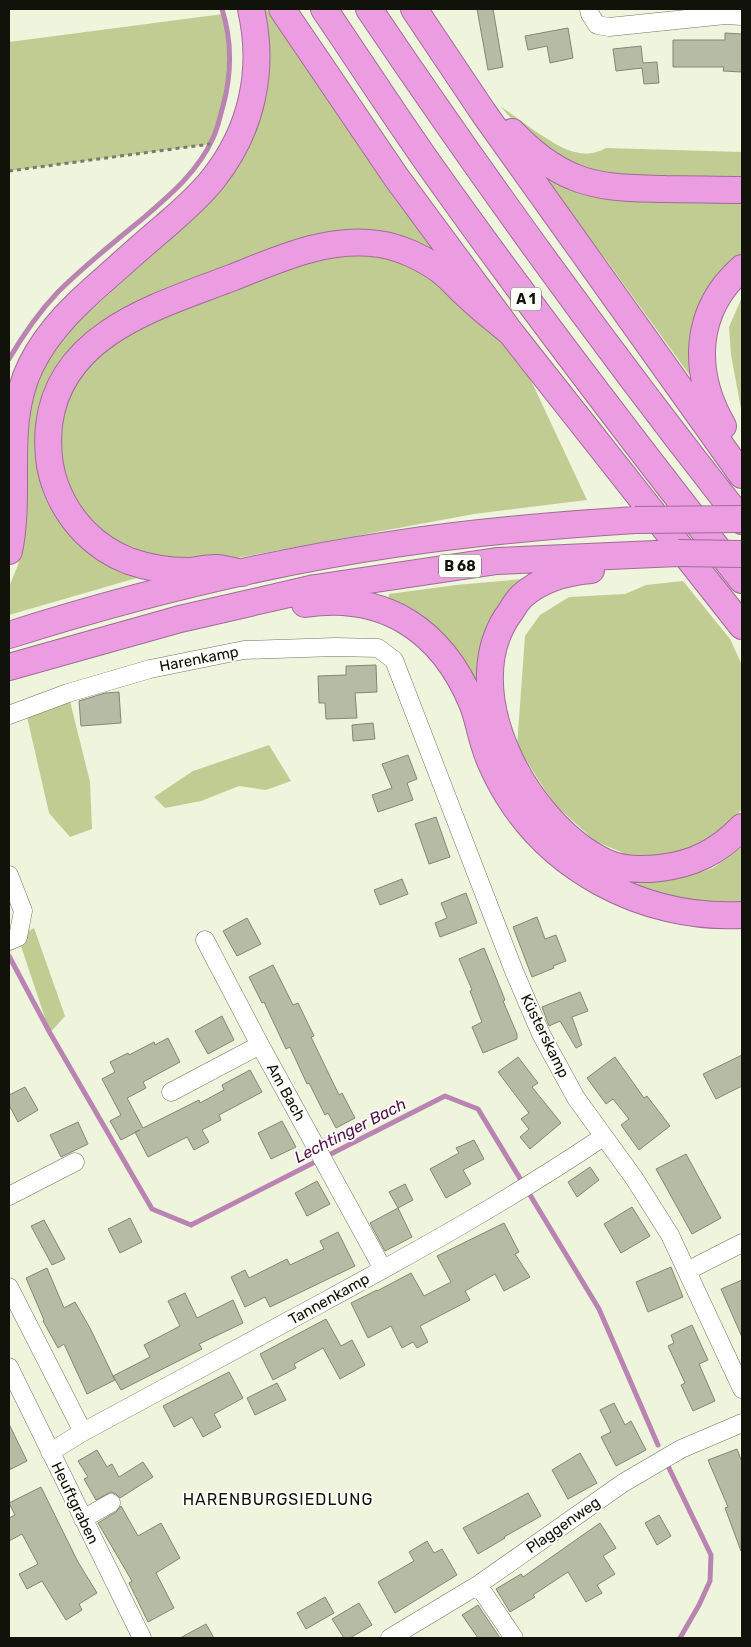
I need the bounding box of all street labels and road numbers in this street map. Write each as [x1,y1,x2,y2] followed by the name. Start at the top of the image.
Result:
[511,288,541,310] road number: A 1
[439,554,481,578] road number: B 68
[158,643,240,675] street label: Harenkamp
[517,991,573,1081] street label: Küsterskamp
[263,1060,309,1124] street label: Am Bach
[286,1269,373,1329] street label: Tannenkamp
[47,1459,103,1547] street label: Heuftgraben
[523,1493,603,1557] street label: Plaggenweg

